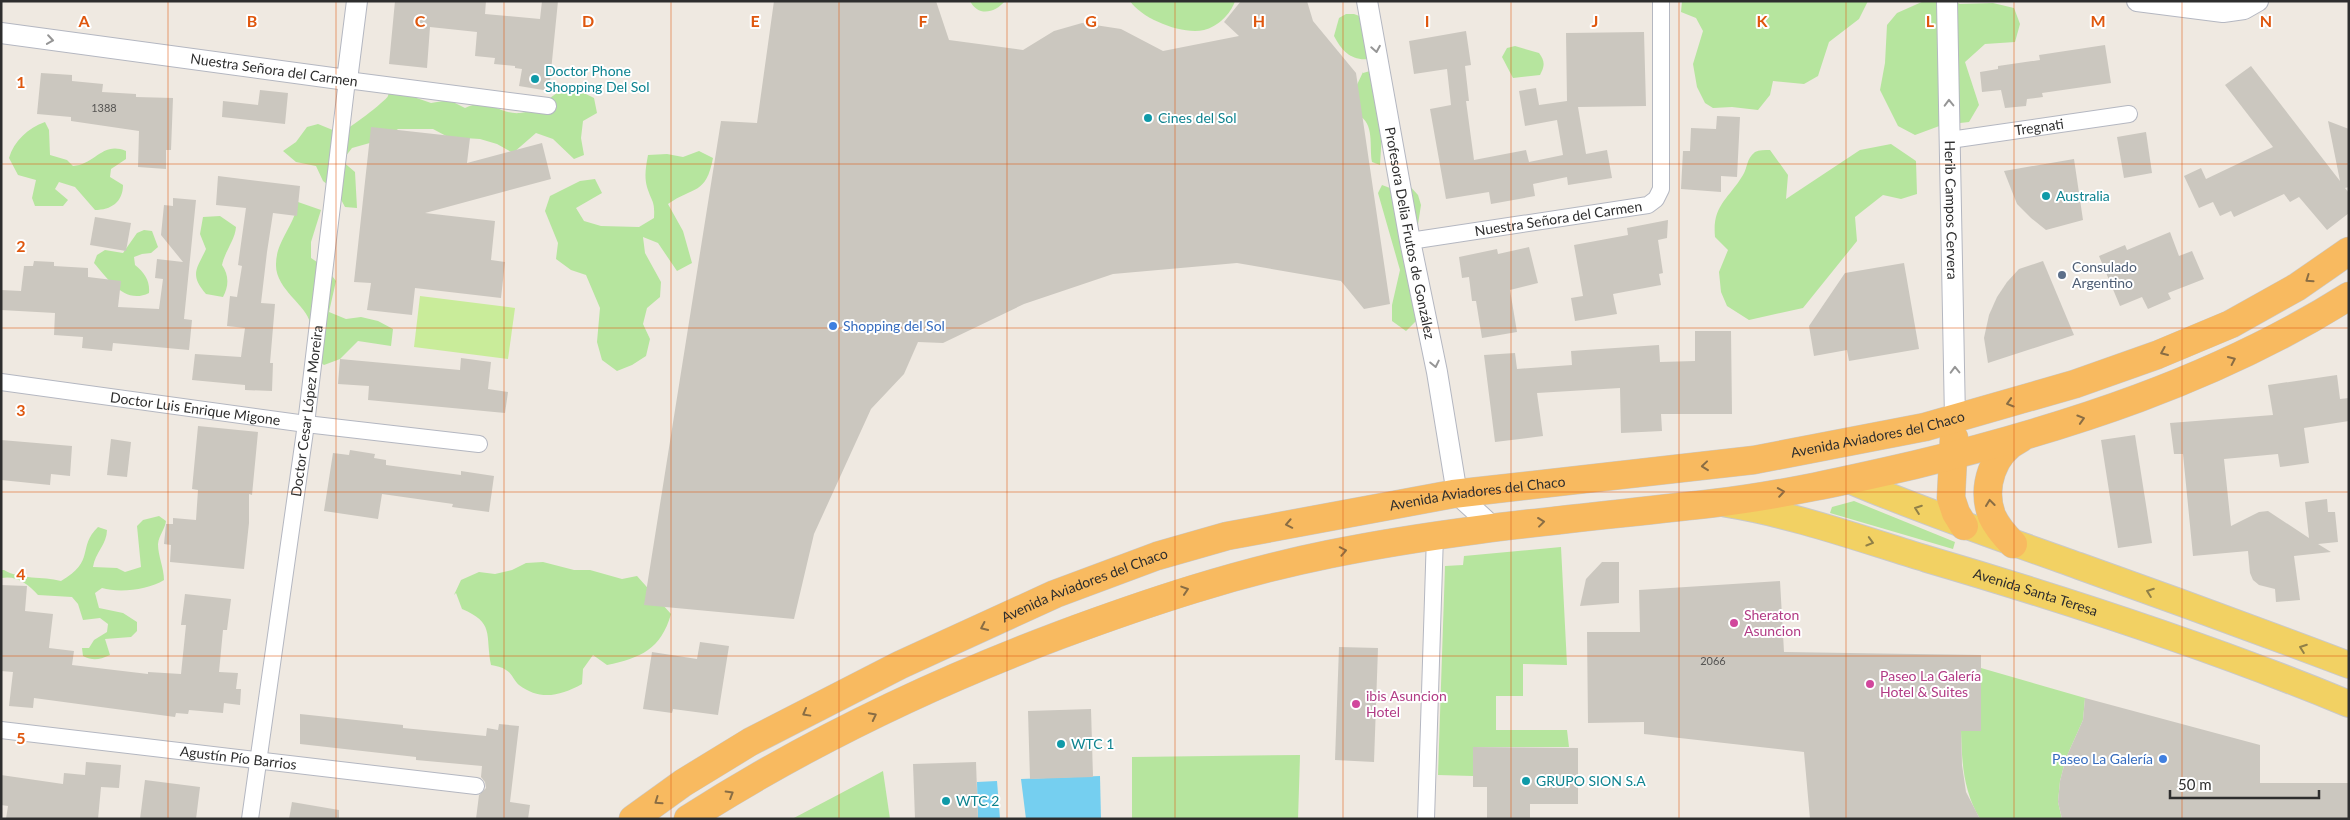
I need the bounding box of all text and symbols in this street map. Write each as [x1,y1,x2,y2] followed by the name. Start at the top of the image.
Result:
[77,11,90,30] text: A
[247,11,257,30] text: B
[415,11,426,30] text: C
[582,11,594,30] text: D
[750,11,760,30] text: E
[918,11,928,30] text: F
[1085,11,1097,30] text: G
[1253,11,1265,30] text: H
[1425,11,1429,30] text: I
[1592,11,1598,30] text: J
[1757,11,1769,30] text: K
[1926,11,1935,30] text: L
[2090,11,2106,30] text: M
[2260,11,2272,30] text: N
[46,34,54,45] one-way arrow
[1370,45,1380,54] one-way arrow
[189,49,359,90] street label: Nuestra Señora del Carmen
[545,62,650,95] place label: Doctor Phone Shopping Del Sol
[16,72,26,91] text: 1
[529,73,541,85] marker: Doctor Phone Shopping Del Sol
[1944,99,1954,106] one-way arrow
[91,101,117,114] house number: 1388
[1158,109,1236,126] place label: Cines del Sol
[1142,112,1154,124] marker: Cines del Sol
[2013,115,2065,139] street label: Tregnati
[1382,126,1439,341] street label: Profesora Delia Frutos de González
[1942,140,1961,280] street label: Herib Campos Cervera
[2056,187,2110,204] place label: Australia
[2040,190,2052,202] marker: Australia
[1473,197,1643,239] street label: Nuestra Señora del Carmen
[16,236,26,255] text: 2
[2072,258,2137,291] place label: Consulado Argentino
[2056,269,2068,281] marker: Consulado Argentino
[2305,273,2315,282] one-way arrow
[843,317,945,334] place label: Shopping del Sol
[827,320,839,332] marker: Shopping del Sol
[287,324,326,498] street label: Doctor Cesar López Moreira
[2160,346,2169,357] one-way arrow
[2227,355,2236,366] one-way arrow
[1430,359,1440,368] one-way arrow
[1949,366,1960,374] one-way arrow
[109,388,281,428] street label: Doctor Luis Enrique Migone
[2006,398,2015,408] one-way arrow
[16,400,26,419] text: 3
[1789,407,1967,461] street label: Avenida Aviadores del Chaco
[2076,414,2084,424] one-way arrow
[1701,460,1709,471] one-way arrow
[1388,472,1566,514] street label: Avenida Aviadores del Chaco
[1777,487,1786,497] one-way arrow
[1985,499,1996,507] one-way arrow
[1914,505,1923,515] one-way arrow
[1538,517,1546,528] one-way arrow
[1284,518,1293,529] one-way arrow
[1865,536,1874,546] one-way arrow
[999,544,1169,625] street label: Avenida Aviadores del Chaco
[1339,547,1347,557] one-way arrow
[16,564,26,583] text: 4
[1971,564,2100,619] street label: Avenida Santa Teresa
[1181,586,1189,596] one-way arrow
[2147,588,2155,598] one-way arrow
[1744,606,1801,639] place label: Sheraton Asuncion
[1728,617,1740,629] marker: Sheraton Asuncion
[980,620,989,631] one-way arrow
[2299,644,2308,654] one-way arrow
[1700,654,1726,667] house number: 2066
[1880,667,1981,700] place label: Paseo La Galería Hotel & Suites
[1864,678,1876,690] marker: Paseo La Galería Hotel & Suites
[1366,687,1447,720] place label: ibis Asuncion Hotel
[1350,698,1362,710] marker: ibis Asuncion Hotel
[803,707,812,717] one-way arrow
[867,712,876,722] one-way arrow
[16,728,26,747] text: 5
[1071,735,1114,752] place label: WTC 1
[1055,738,1067,750] marker: WTC 1
[179,742,298,773] street label: Agustín Pío Barrios
[2052,750,2153,767] place label: Paseo La Galería
[2157,753,2169,765] marker: Paseo La Galería
[2170,768,2319,800] scale bar
[1536,772,1646,789] place label: GRUPO SION S.A
[1520,775,1532,787] marker: GRUPO SION S.A
[2178,775,2212,793] text: 50 m
[724,790,733,800] one-way arrow
[956,792,999,809] place label: WTC 2
[654,795,664,804] one-way arrow
[940,795,952,807] marker: WTC 2

